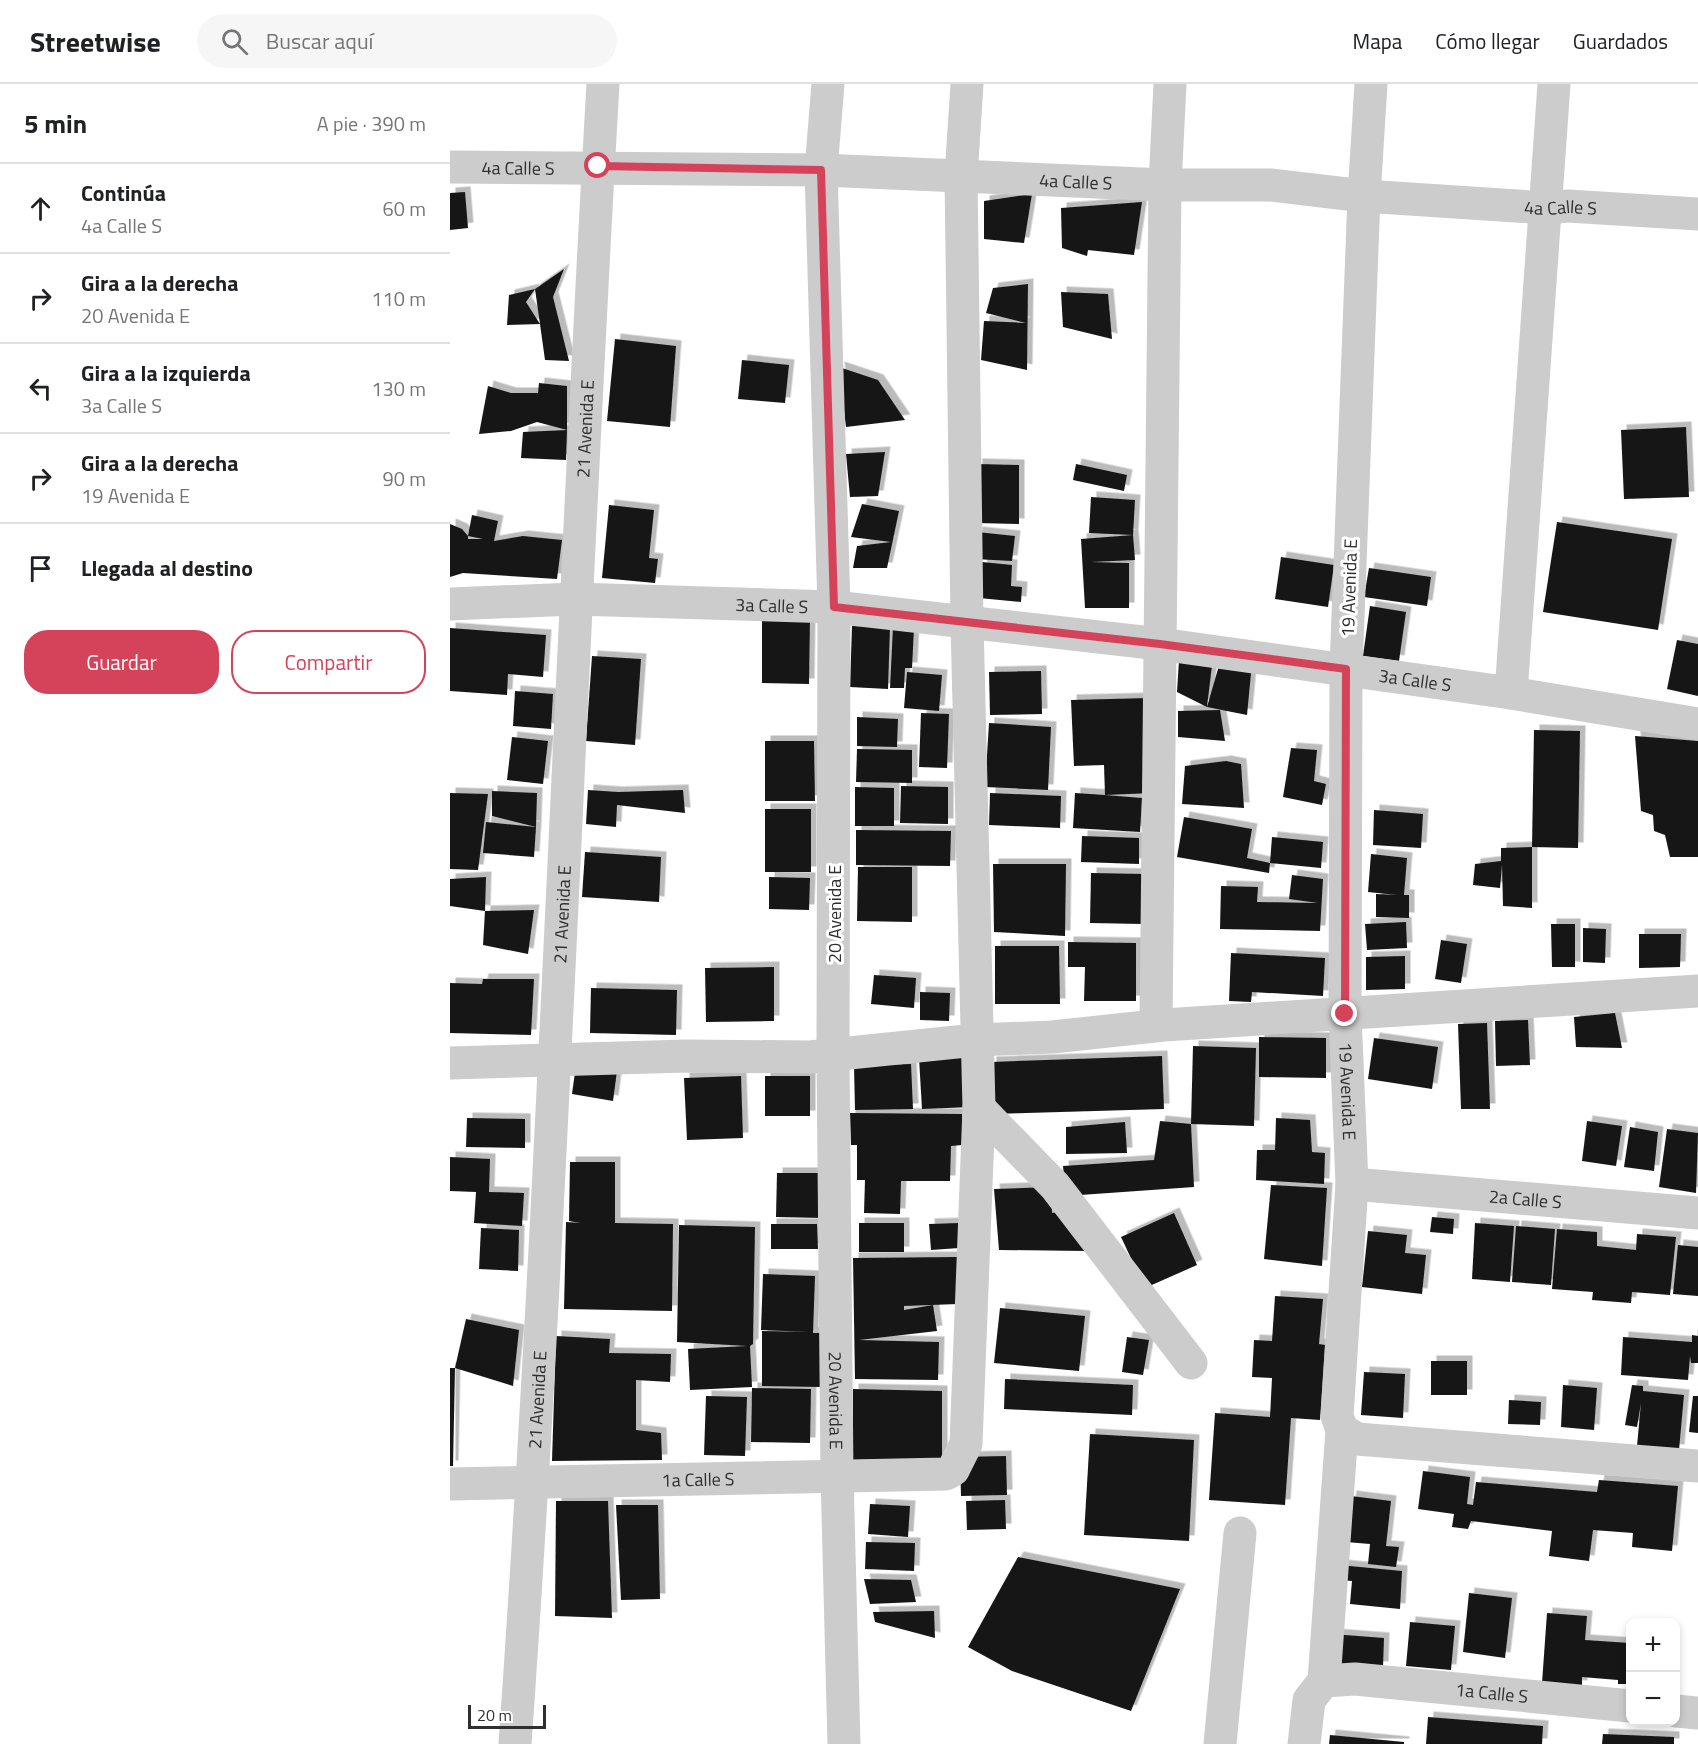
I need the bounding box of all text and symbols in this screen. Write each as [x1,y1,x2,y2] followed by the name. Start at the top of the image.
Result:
[197,14,617,68] search box
[30,20,161,63] text: Streetwise
[266,24,373,58] text: Buscar aquí
[218,25,251,58] icon: search
[1353,25,1402,57] text: Mapa
[1435,25,1540,57] text: Cómo llegar
[1573,25,1668,57] text: Guardados
[24,104,87,143] text: 5 min
[317,108,426,139] text: A pie · 390 m
[584,152,610,178] route start
[481,154,555,181] street label: 4a Calle S
[1039,166,1113,196] street label: 4a Calle S
[81,176,166,210] text: Continúa
[24,192,57,225] icon: ahead
[1523,192,1598,221] street label: 4a Calle S
[382,193,426,224] text: 60 m
[81,210,162,241] text: 4a Calle S
[81,266,238,300] text: Gira a la derecha
[24,282,57,315] icon: right
[371,283,426,314] text: 110 m
[81,300,190,331] text: 20 Avenida E
[81,356,251,390] text: Gira a la izquierda
[24,372,57,405] icon: left
[371,373,426,404] text: 130 m
[569,379,601,479] street label: 21 Avenida E
[81,390,162,421] text: 3a Calle S
[81,446,238,480] text: Gira a la derecha
[24,462,57,495] icon: right
[382,463,426,494] text: 90 m
[81,480,190,511] text: 19 Avenida E
[1334,538,1364,638] street label: 19 Avenida E
[81,551,253,585] text: Llegada al destino
[24,552,57,585] icon: arrive
[735,590,809,620] street label: 3a Calle S
[24,630,219,694] button: Guardar
[231,630,426,694] button: Compartir
[1377,661,1453,698] street label: 3a Calle S
[546,865,577,964] street label: 21 Avenida E
[821,865,848,963] street label: 20 Avenida E
[1331,1000,1357,1026] route end
[1333,1042,1364,1141] street label: 19 Avenida E
[1488,1182,1563,1215] street label: 2a Calle S
[520,1350,553,1450] street label: 21 Avenida E
[822,1351,850,1450] street label: 20 Avenida E
[661,1465,735,1493] street label: 1a Calle S
[1626,1618,1680,1726] map controls
[1626,1618,1680,1672] button: +
[1626,1672,1680,1726] button: −
[1454,1675,1529,1709] street label: 1a Calle S
[468,1702,546,1730] scale bar
[477,1703,512,1727] text: 20 m

